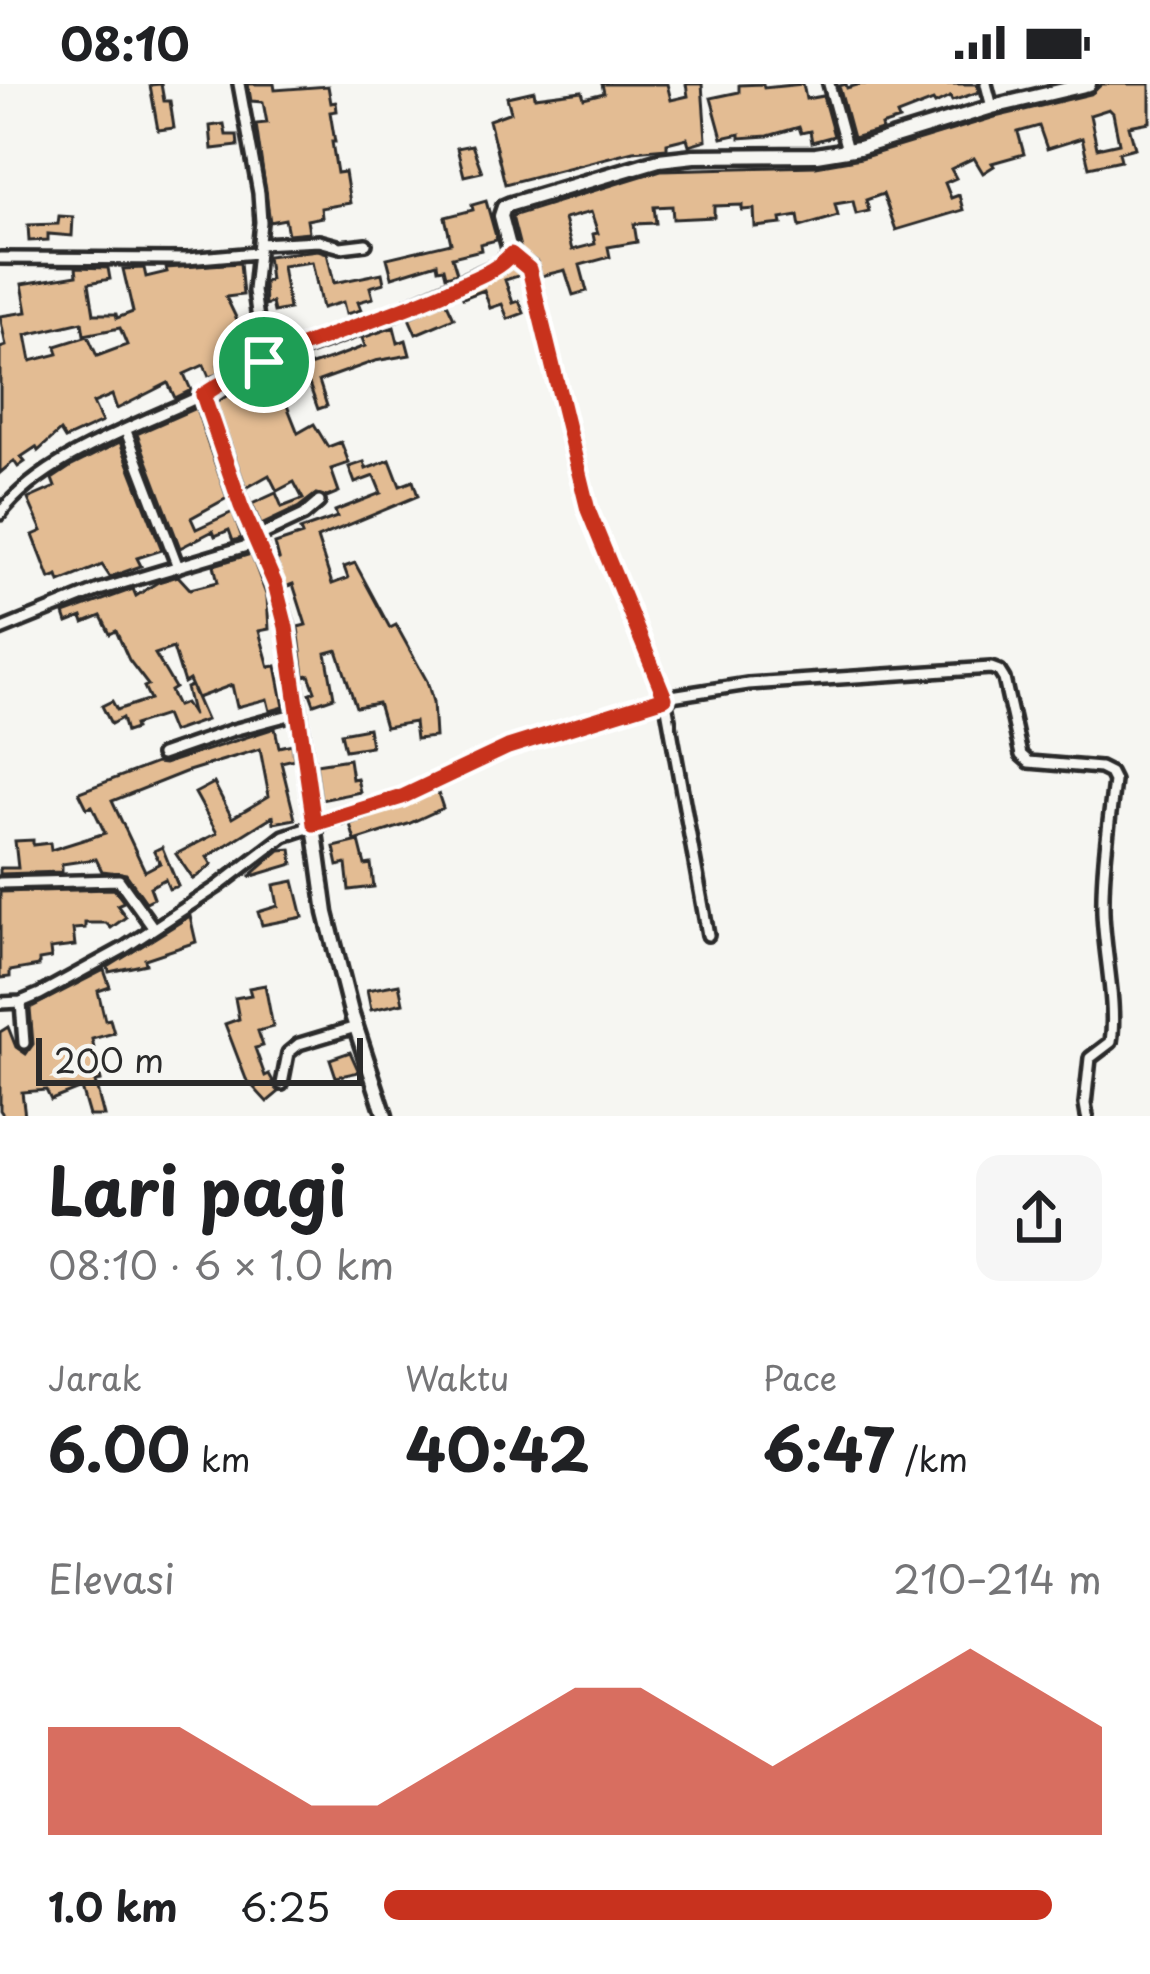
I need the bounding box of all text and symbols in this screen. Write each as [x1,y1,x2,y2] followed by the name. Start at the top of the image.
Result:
[60,8,190,76] text: 08:10
[213,311,315,413] pin
[231,329,297,395] icon: arrive
[36,1032,363,1085] scale bar
[54,1034,164,1084] text: 200 m
[48,1139,347,1238] text: Lari pagi
[976,1155,1102,1281] button: share
[48,1234,394,1293] text: 08:10 · 6 × 1.0 km
[48,1352,142,1402] text: Jarak
[405,1352,509,1402] text: Waktu
[763,1352,837,1402] text: Pace
[48,1402,190,1492] text: 6.00
[405,1402,590,1492] text: 40:42
[763,1402,894,1492] text: 6:47
[190,1433,251,1483] text: km
[894,1433,968,1483] text: /km
[48,1548,175,1607] text: Elevasi
[893,1548,1102,1607] text: 210–214 m
[48,1876,178,1935] text: 1.0 km
[240,1876,330,1935] text: 6:25

